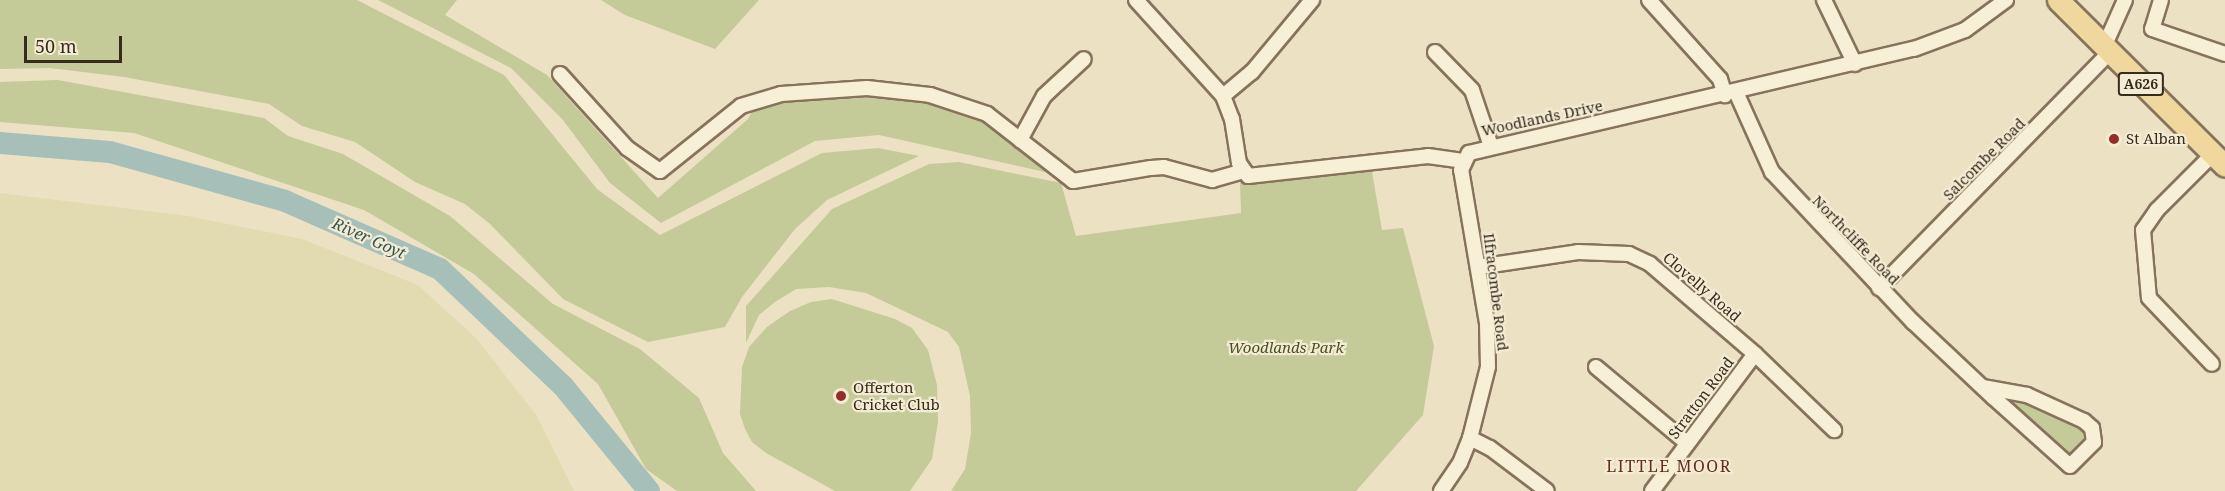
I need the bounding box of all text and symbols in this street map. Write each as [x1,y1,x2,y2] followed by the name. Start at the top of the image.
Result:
[27,24,124,62] scale bar
[35,34,77,58] text: 50 m
[2117,73,2165,95] road number: A626
[1480,96,1604,140] street label: Woodlands Drive
[1939,114,2029,204] street label: Salcombe Road
[2126,130,2186,148] place label: St Alban
[2107,132,2121,146] marker: St Alban
[1809,191,1903,289] street label: Northcliffe Road
[329,213,409,263] water label: River Goyt
[1480,232,1512,352] street label: Ilfracombe Road
[1659,248,1745,326] street label: Clovelly Road
[1228,339,1344,357] park label: Woodlands Park
[1664,354,1738,442] street label: Stratton Road
[853,378,940,413] place label: Offerton Cricket Club
[834,389,848,403] marker: Offerton Cricket Club
[1606,456,1732,476] district label: LITTLE MOOR

